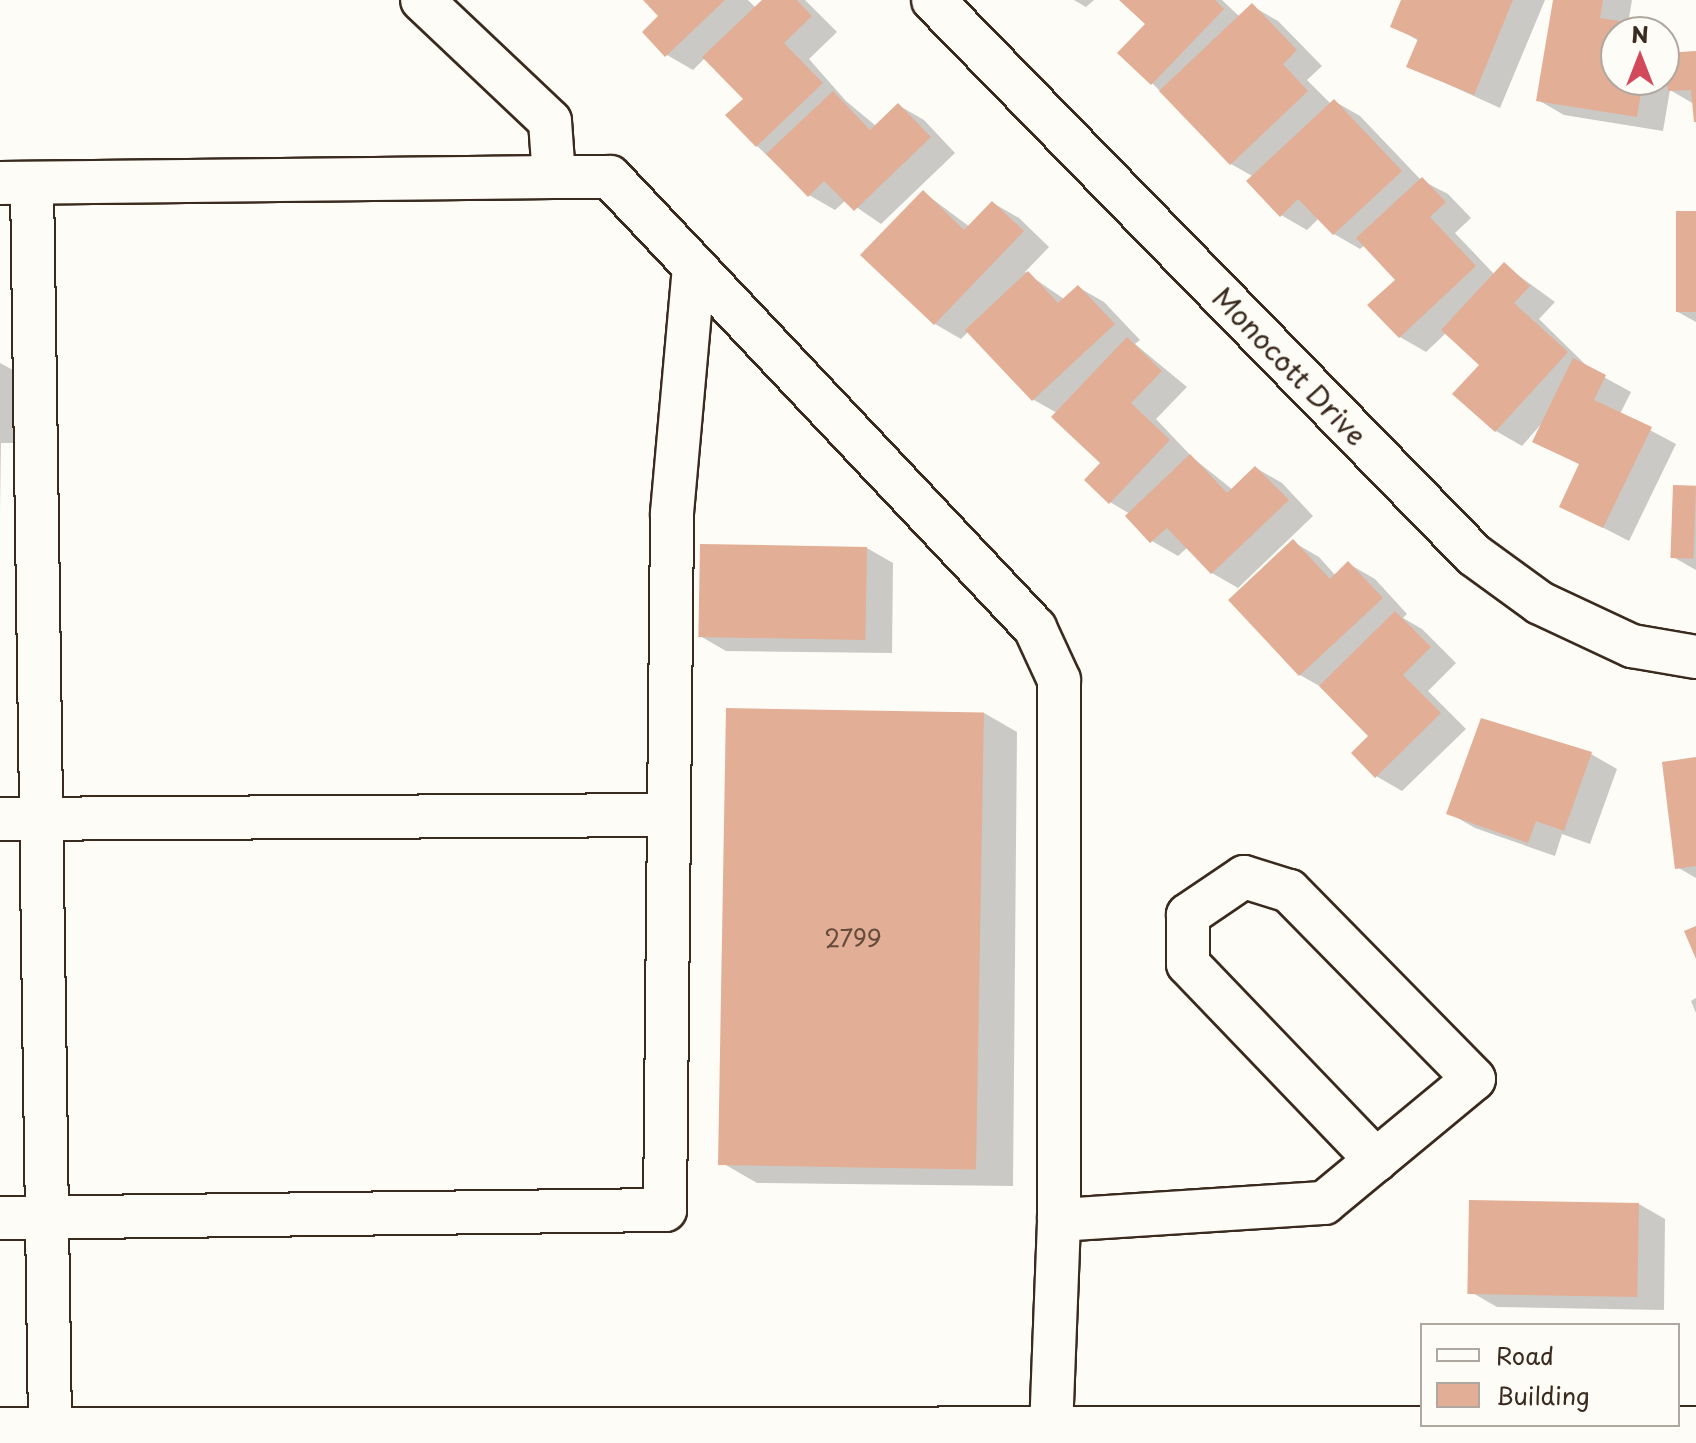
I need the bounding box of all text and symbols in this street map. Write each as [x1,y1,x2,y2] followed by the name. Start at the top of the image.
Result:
[1600,16,1680,96] north arrow
[1631,17,1649,50] text: N
[1206,280,1374,452] street label: Monocott Drive
[824,924,882,952] house number: 2799
[1420,1323,1680,1427] legend
[1496,1337,1554,1373] text: Road
[1496,1377,1590,1413] text: Building

